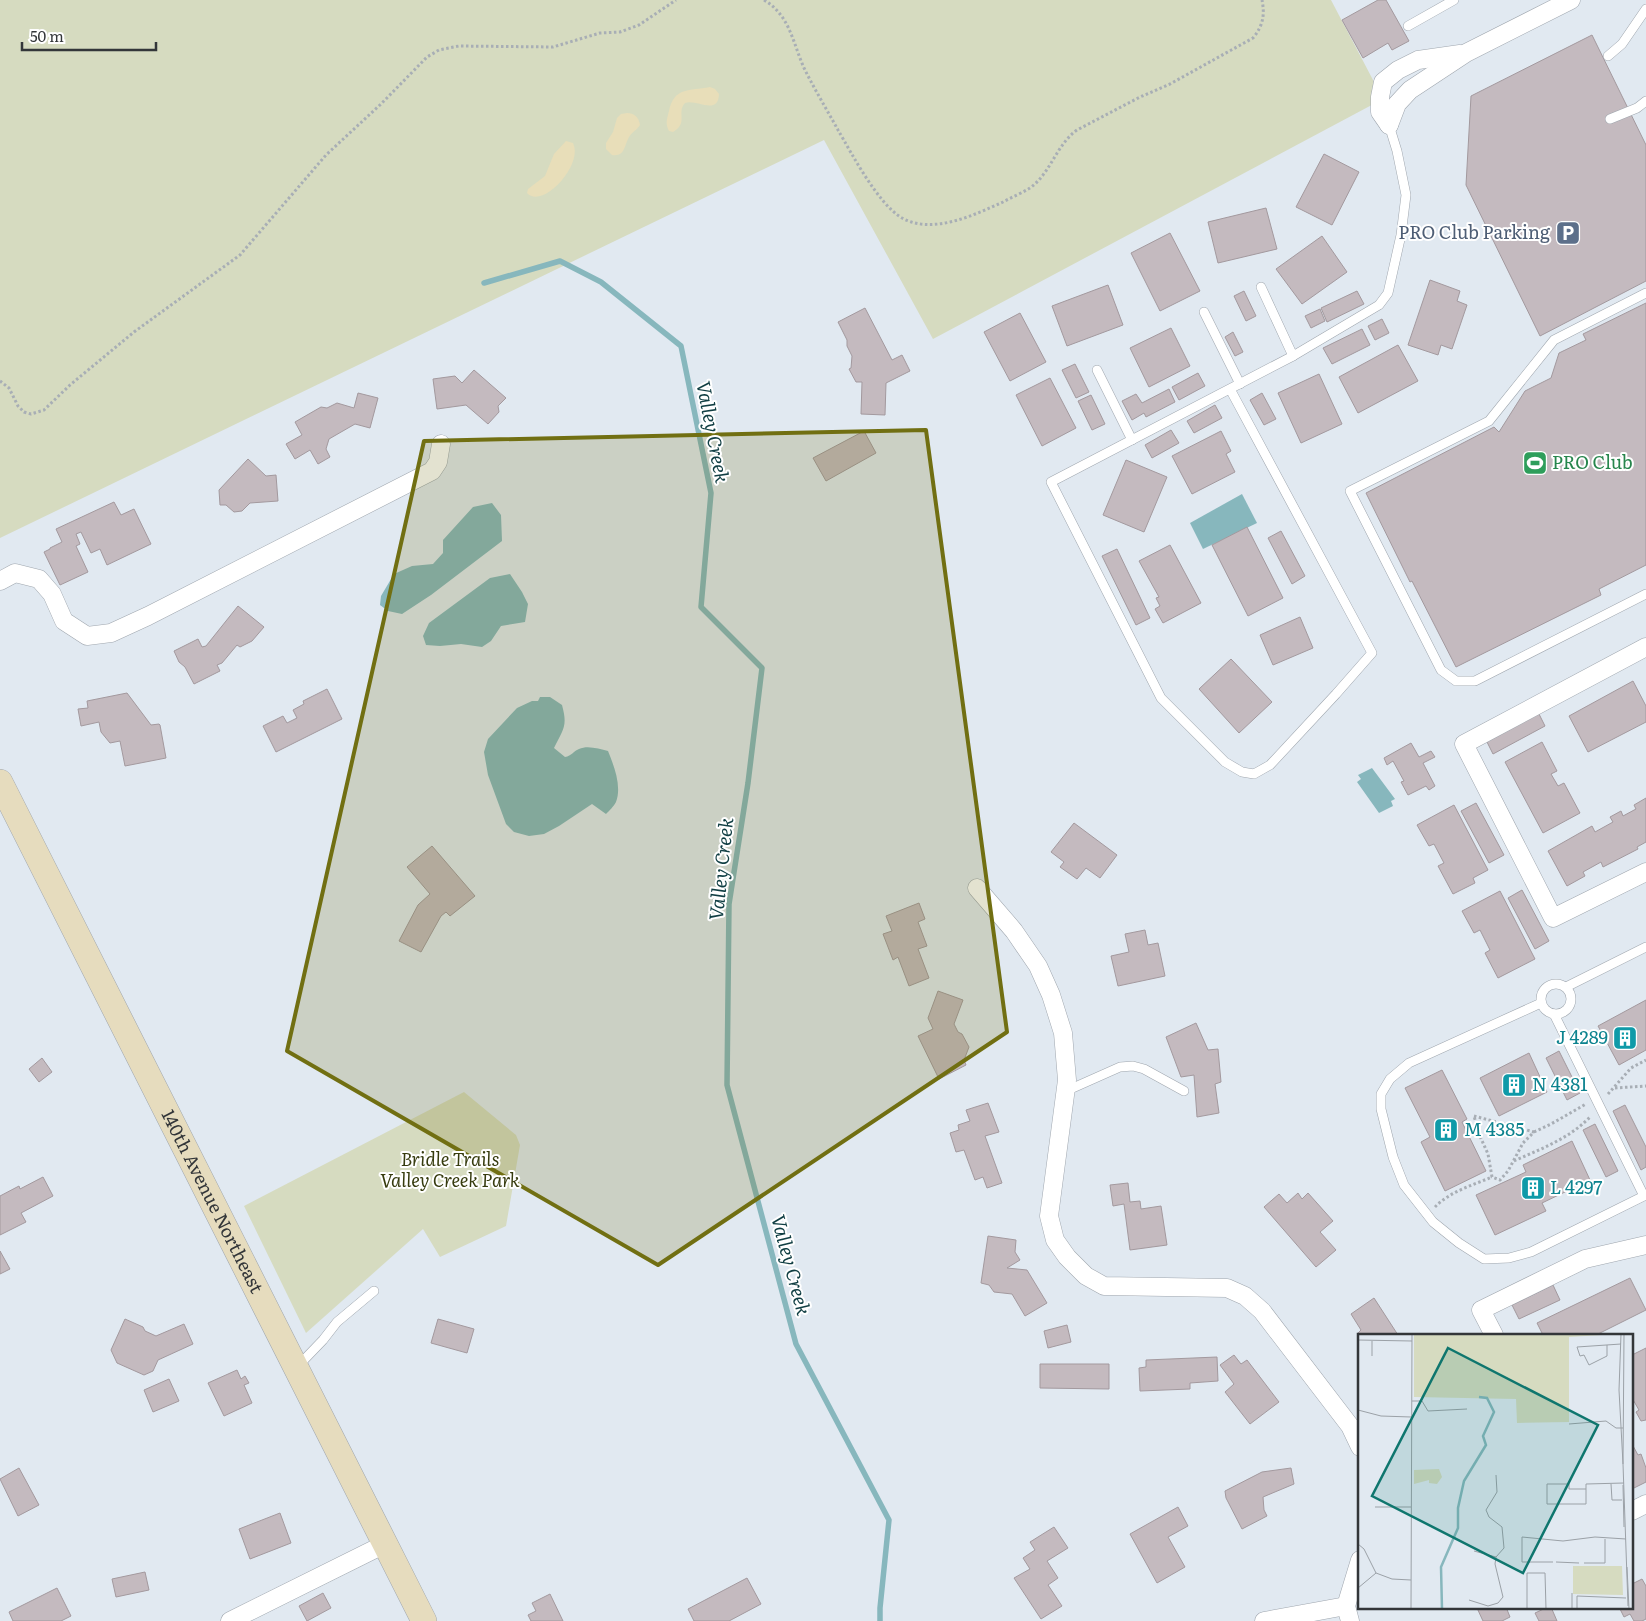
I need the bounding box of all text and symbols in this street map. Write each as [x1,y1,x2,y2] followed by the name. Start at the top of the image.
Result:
[22,20,156,52] scale bar
[30,24,64,47] text: 50 m
[1398,218,1551,245] place label: PRO Club Parking
[1555,220,1581,246] parking icon: PRO Club Parking
[690,378,738,486] water label: Valley Creek
[1552,448,1633,475] place label: PRO Club
[1522,450,1548,476] sports icon: PRO Club
[701,816,739,922] water label: Valley Creek
[1556,1023,1608,1050] place label: J 4289
[1612,1025,1638,1051] building icon: J 4289
[1532,1070,1588,1097] place label: N 4381
[1501,1072,1527,1098] building icon: N 4381
[156,1104,271,1298] street label: 140th Avenue Northeast
[1464,1115,1524,1142] place label: M 4385
[1433,1117,1459,1143] building icon: M 4385
[380,1145,520,1193] park label: Bridle Trails Valley Creek Park
[1550,1173,1602,1200] place label: L 4297
[1520,1175,1546,1201] building icon: L 4297
[765,1211,819,1319] water label: Valley Creek
[1358,1334,1634,1608] inset map

